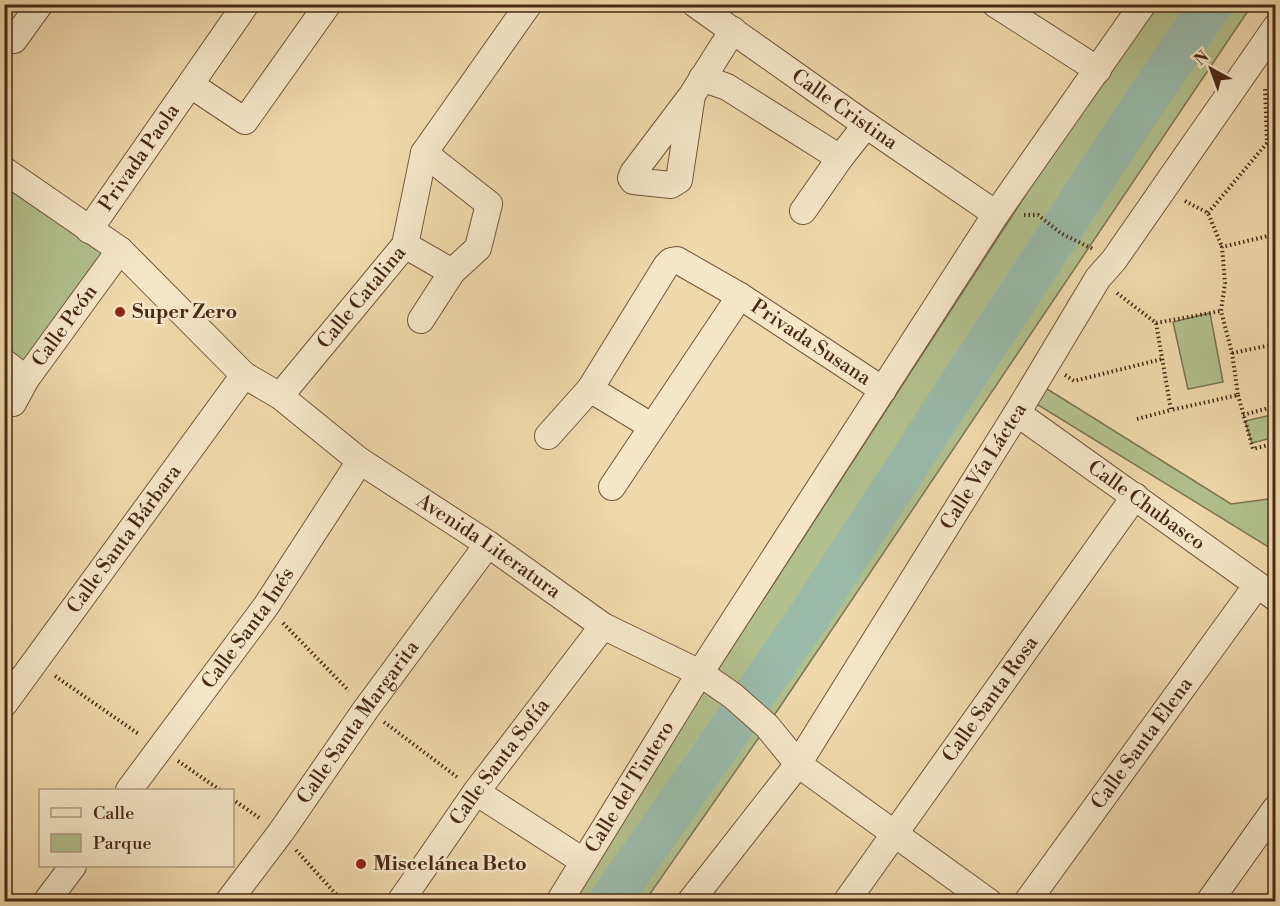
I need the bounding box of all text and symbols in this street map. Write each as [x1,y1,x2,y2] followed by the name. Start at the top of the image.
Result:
[1181,39,1241,99] north arrow
[1190,47,1213,70] text: N
[787,64,903,156] street label: Calle Cristina
[93,99,186,216] street label: Privada Paola
[312,240,412,354] street label: Calle Catalina
[26,280,103,372] street label: Calle Peón
[746,294,876,392] street label: Privada Susana
[132,300,237,325] place label: Super Zero
[113,305,127,319] marker: Super Zero
[935,398,1033,534] street label: Calle Vía Láctea
[1083,455,1210,556] street label: Calle Chubasco
[62,459,187,618] street label: Calle Santa Bárbara
[411,488,566,605] street label: Avenida Literatura
[196,563,300,694] street label: Calle Santa Inés
[937,631,1044,767] street label: Calle Santa Rosa
[292,635,425,809] street label: Calle Santa Margarita
[1086,672,1199,814] street label: Calle Santa Elena
[444,693,556,830] street label: Calle Santa Sofía
[580,716,680,858] street label: Calle del Tintero
[39,789,234,867] legend
[93,802,134,825] text: Calle
[93,832,152,855] text: Parque
[373,852,527,877] place label: Miscelánea Beto
[354,857,368,871] marker: Miscelánea Beto

